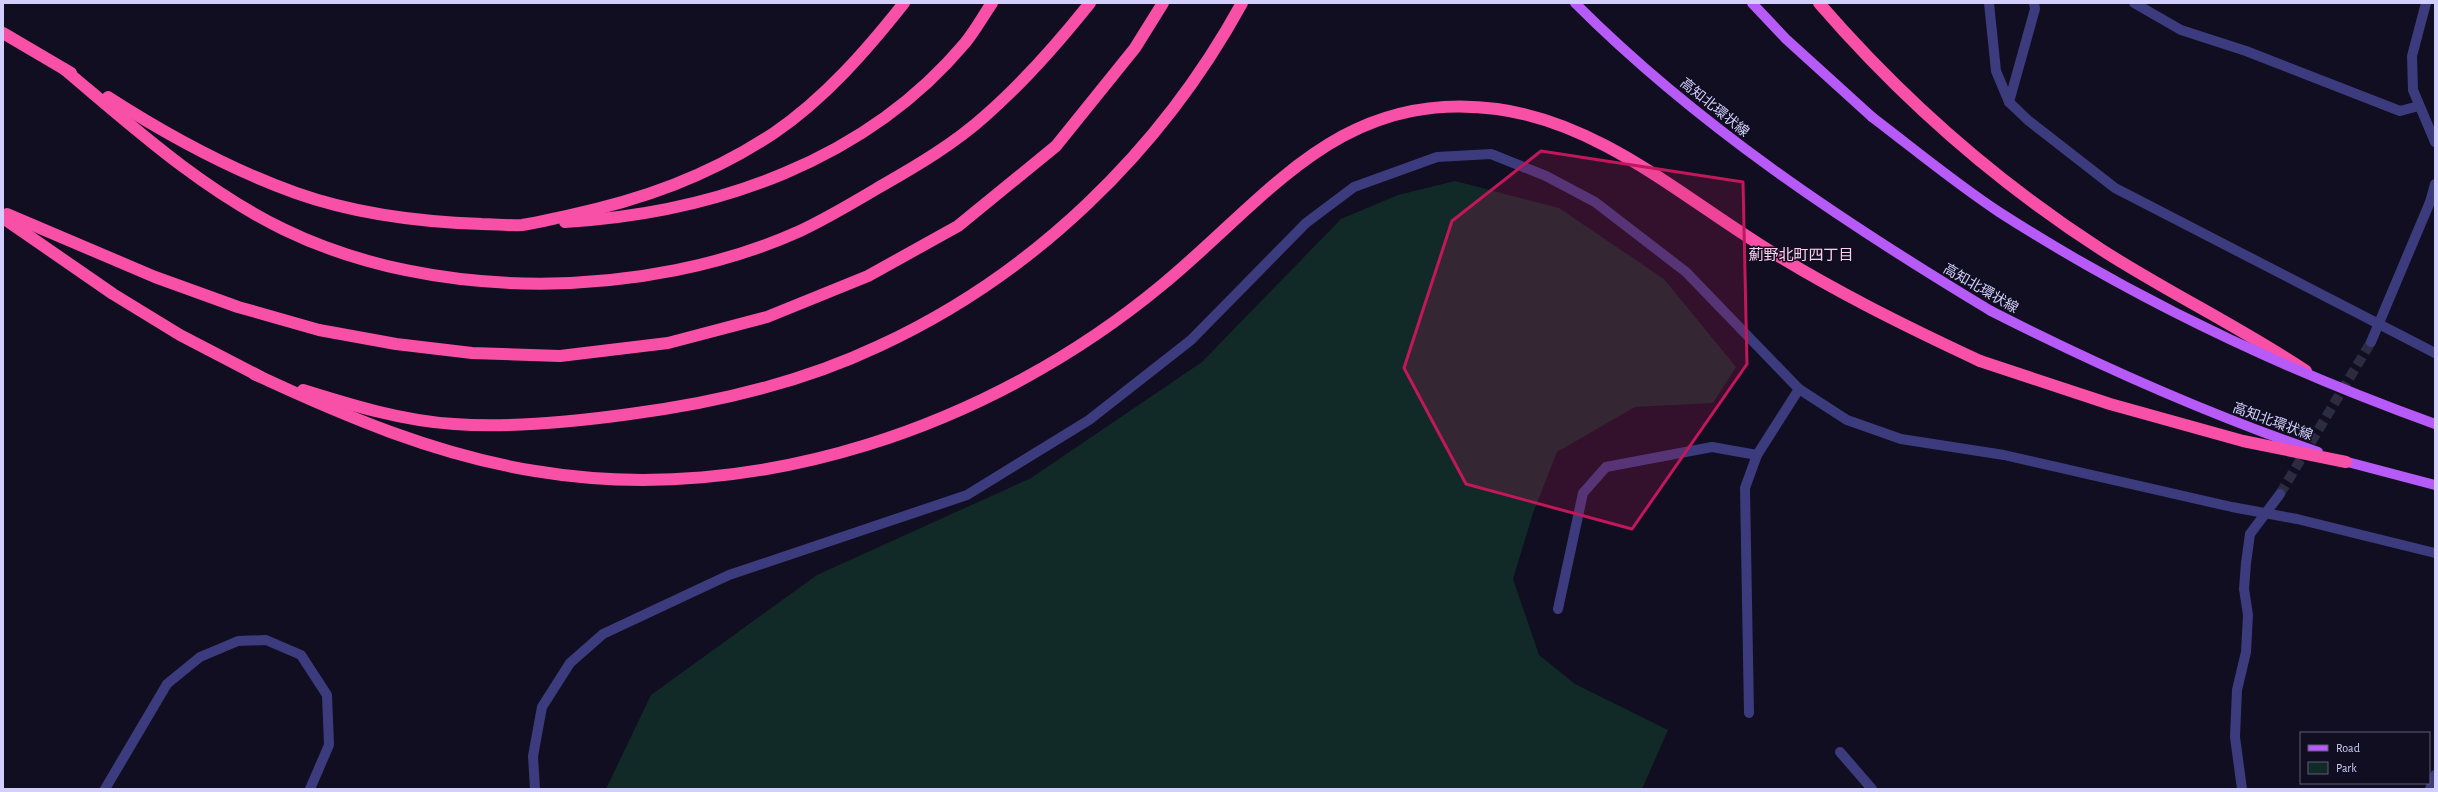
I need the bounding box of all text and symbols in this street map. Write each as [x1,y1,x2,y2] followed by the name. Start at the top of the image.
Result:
[1677,74,1753,140] street label: 高知北環状線
[1748,246,1854,263] district label: 薊野北町四丁目
[1941,260,2021,316] street label: 高知北環状線
[2231,399,2315,443] street label: 高知北環状線
[2300,732,2430,784] legend
[2336,742,2360,754] text: Road
[2336,762,2357,774] text: Park

